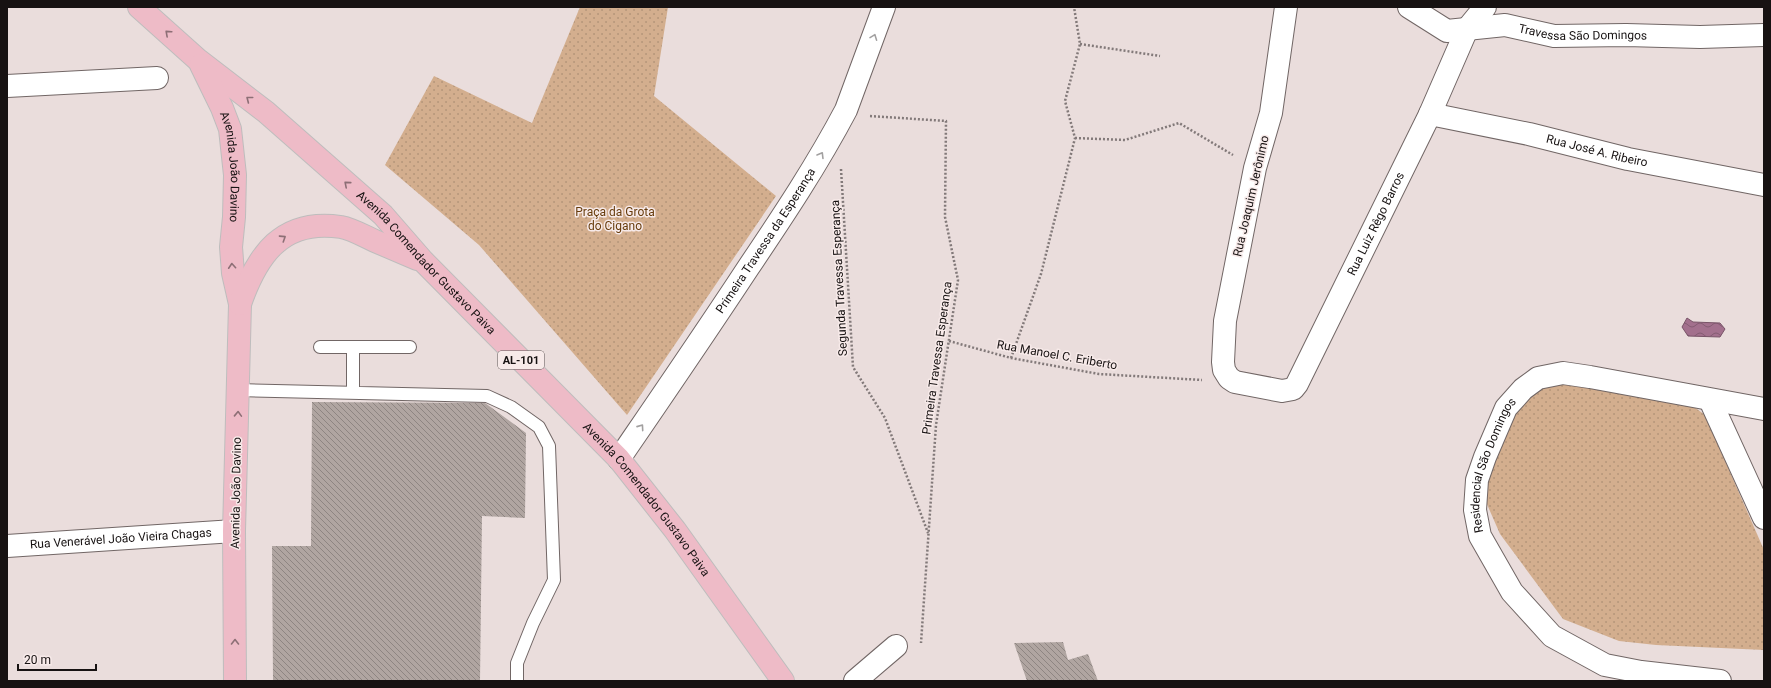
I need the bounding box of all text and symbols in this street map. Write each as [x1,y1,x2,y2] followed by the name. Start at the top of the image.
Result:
[1517,21,1647,43] street label: Travessa São Domingos
[166,31,173,38] one-way arrow
[870,34,878,41] one-way arrow
[246,96,253,103] one-way arrow
[217,109,242,223] street label: Avenida João Davino
[1545,132,1649,170] street label: Rua José A. Ribeiro
[1230,134,1272,258] street label: Rua Joaquim Jerônimo
[816,152,823,159] one-way arrow
[713,165,818,316] street label: Primeira Travessa da Esperança
[1345,170,1407,278] street label: Rua Luiz Rêgo Barros
[344,181,352,188] one-way arrow
[354,188,498,337] street label: Avenida Comendador Gustavo Paiva
[828,200,850,356] street label: Segunda Travessa Esperança
[575,205,655,233] park label: Praça da Grota do Cigano
[279,235,286,243] one-way arrow
[228,263,237,269] one-way arrow
[919,281,955,435] street label: Primeira Travessa Esperança
[996,338,1118,373] street label: Rua Manoel C. Eriberto
[498,351,544,369] road number: AL-101
[1468,395,1519,534] street label: Residencial São Domingos
[233,411,242,417] one-way arrow
[580,420,713,579] street label: Avenida Comendador Gustavo Paiva
[636,424,644,431] one-way arrow
[228,437,244,549] street label: Avenida João Davino
[29,525,212,551] street label: Rua Venerável João Vieira Chagas
[231,639,239,645] one-way arrow
[18,646,96,672] scale bar
[24,653,51,667] text: 20 m

